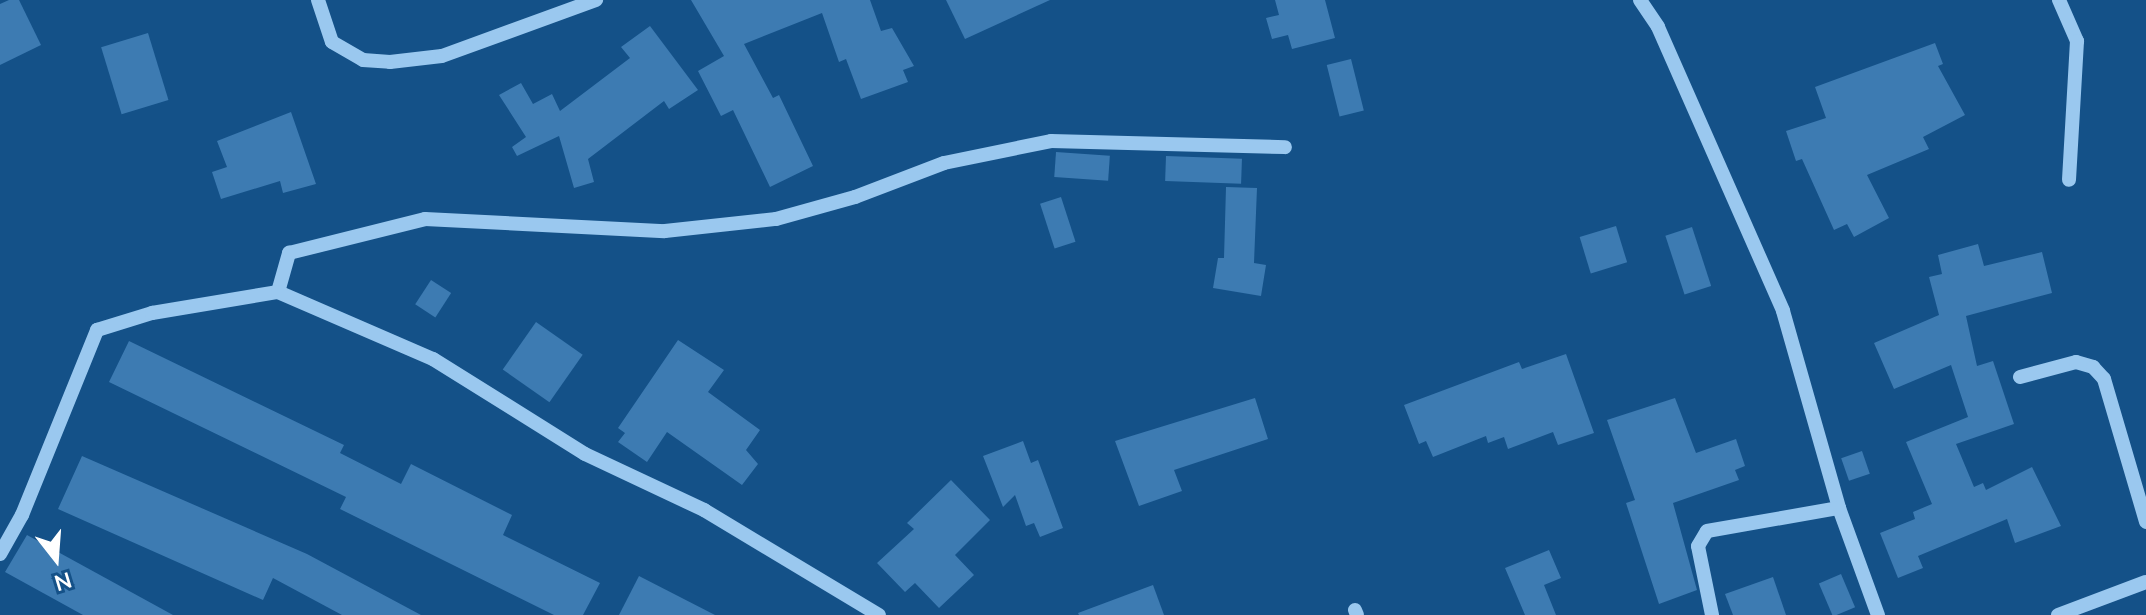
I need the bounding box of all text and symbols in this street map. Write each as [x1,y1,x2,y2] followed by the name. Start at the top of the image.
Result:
[16,519,96,599] north arrow
[51,566,75,598] text: N

